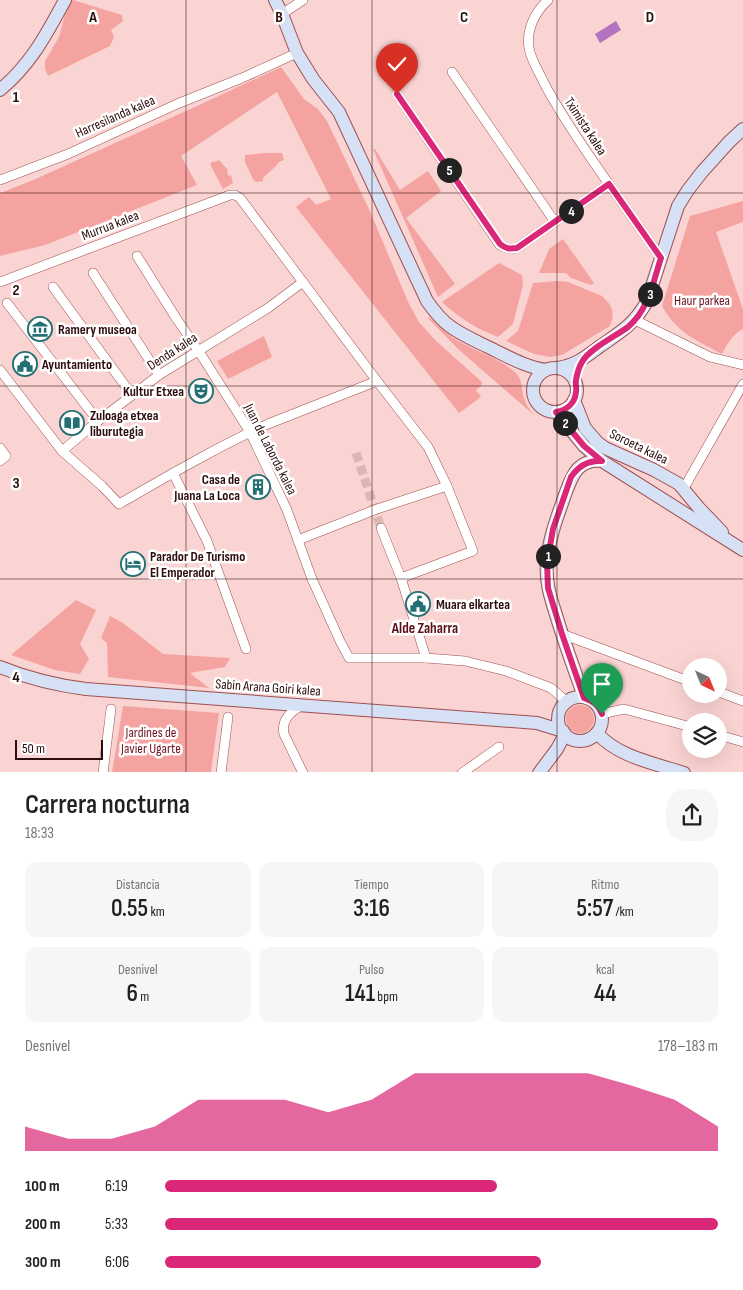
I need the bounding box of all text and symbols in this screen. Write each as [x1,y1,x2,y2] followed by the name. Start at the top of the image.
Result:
[88,8,97,27] text: A
[275,8,283,27] text: B
[460,8,468,27] text: C
[646,8,654,27] text: D
[376,43,418,94] pin
[383,50,411,78] icon: check
[13,88,20,107] text: 1
[73,91,158,142] street label: Harresilanda kalea
[561,94,611,158] street label: Tximista kalea
[436,158,462,182] pin: 5
[446,162,453,179] text: 5
[558,198,584,224] pin: 4
[568,203,575,220] text: 4
[79,207,141,244] street label: Murrua kalea
[12,281,20,300] text: 2
[638,282,662,306] pin: 3
[647,286,654,303] text: 3
[674,292,730,309] park label: Haur parkea
[27,316,53,342] museum icon: Ramery museoa
[58,321,137,338] place label: Ramery museoa
[144,329,201,374] street label: Denda kalea
[12,351,38,377] public building icon: Ayuntamiento
[41,356,112,373] place label: Ayuntamiento
[188,378,214,404] theatre icon: Kultur Etxea
[123,383,184,400] place label: Kultur Etxea
[240,400,301,498] street label: Juan de Laborda kalea
[90,407,159,440] place label: Zuloaga etxea liburutegia
[59,410,85,436] library icon: Zuloaga etxea liburutegia
[552,410,578,436] pin: 2
[562,415,569,432] text: 2
[607,425,671,468] street label: Soroeta kalea
[173,471,240,504] place label: Casa de Juana La Loca
[12,474,20,493] text: 3
[245,474,271,500] building icon: Casa de Juana La Loca
[536,544,560,568] pin: 1
[150,548,245,581] place label: Parador De Turismo El Emperador
[546,548,551,565] text: 1
[120,551,146,577] hotel icon: Parador De Turismo El Emperador
[405,591,431,617] public building icon: Muara elkartea
[436,596,510,613] place label: Muara elkartea
[391,619,458,638] district label: Alde Zaharra
[682,658,728,702] north arrow
[682,658,727,758] map controls
[581,663,623,714] pin
[12,668,20,687] text: 4
[588,670,616,698] icon: arrive
[215,675,321,700] street label: Sabin Arana Goiri kalea
[682,713,727,758] button: layers
[120,724,181,757] park label: Jardines de Javier Ugarte
[15,738,102,761] scale bar
[22,740,45,757] text: 50 m
[25,788,190,821] text: Carrera nocturna
[666,789,718,841] button: share
[25,824,54,843] text: 18:33
[116,876,160,893] text: Distancia
[354,876,389,893] text: Tiempo
[591,876,619,893] text: Ritmo
[111,893,148,924] text: 0.55
[353,893,390,924] text: 3:16
[577,893,613,924] text: 5:57
[148,903,165,920] text: km
[613,903,634,920] text: /km
[118,961,158,978] text: Desnivel
[359,961,384,978] text: Pulso
[596,961,614,978] text: kcal
[127,978,138,1009] text: 6
[345,978,375,1009] text: 141
[594,978,616,1009] text: 44
[138,988,149,1005] text: m
[375,988,398,1005] text: bpm
[25,1037,70,1056] text: Desnivel
[658,1037,718,1056] text: 178–183 m
[25,1177,60,1196] text: 100 m
[105,1177,128,1196] text: 6:19
[25,1215,60,1234] text: 200 m
[105,1215,128,1234] text: 5:33
[25,1253,61,1272] text: 300 m
[105,1253,129,1272] text: 6:06

